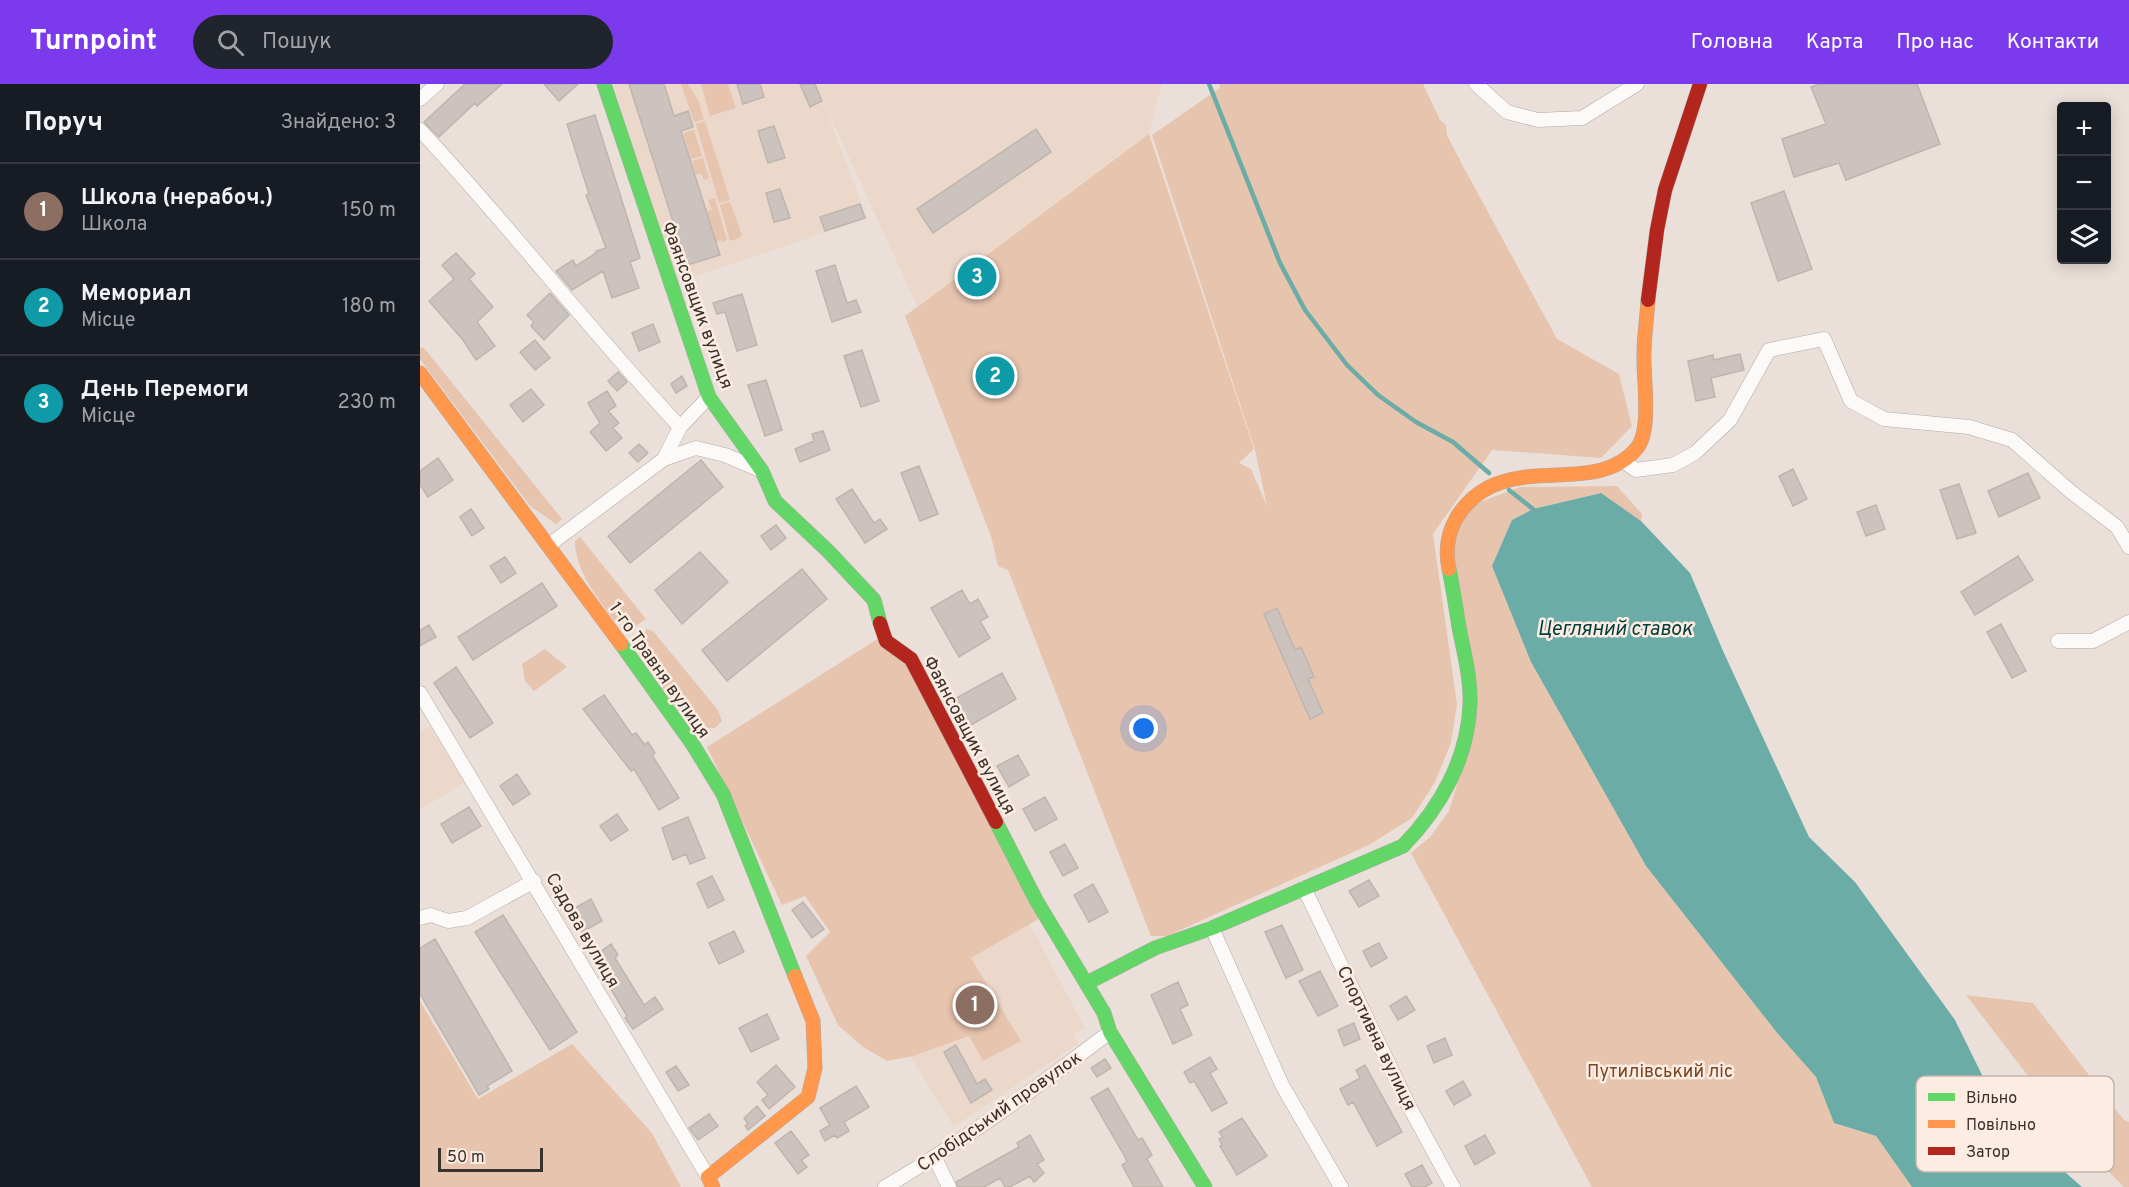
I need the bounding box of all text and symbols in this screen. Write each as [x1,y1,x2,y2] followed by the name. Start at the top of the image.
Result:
[193,15,613,69] search box
[30,24,157,60] text: Turnpoint
[214,26,247,59] icon: search
[262,29,332,56] text: Пошук
[1691,29,1773,56] text: Головна
[1806,29,1863,56] text: Карта
[1896,29,1974,56] text: Про нас
[2007,29,2099,56] text: Контакти
[2057,102,2111,264] map controls
[2057,102,2111,156] button: +
[24,107,103,140] text: Поруч
[280,110,396,136] text: Знайдено: 3
[2057,156,2111,210] button: −
[81,185,273,212] text: Школа (нерабоч.)
[40,198,48,224] text: 1
[342,198,396,224] text: 150 m
[2057,210,2111,264] button: layers
[81,212,147,238] text: Школа
[656,219,738,392] street label: Фаянсовщик вулиця
[958,254,996,300] pin: 3
[81,281,192,308] text: Мемориал
[37,294,50,320] text: 2
[342,294,396,320] text: 180 m
[81,308,135,334] text: Місце
[976,354,1014,398] pin: 2
[81,377,249,404] text: День Перемоги
[38,390,50,416] text: 3
[337,390,396,416] text: 230 m
[81,404,135,430] text: Місце
[603,598,715,744] street label: 1-го Травня вулиця
[1537,617,1693,643] water label: Цегляний ставок
[917,652,1020,819] street label: Фаянсовщик вулиця
[1129,714,1158,743] your location
[539,869,624,992] street label: Садова вулиця
[1331,963,1421,1115] street label: Спортивна вулиця
[956,982,994,1028] pin: 1
[913,1047,1087,1178] street label: Слобідський провулок
[1587,1061,1733,1084] park label: Путилівський ліс
[1916,1076,2114,1172] legend
[1966,1089,2017,1109] text: Вільно
[1966,1116,2036,1136] text: Повільно
[1966,1143,2010,1163] text: Затор
[438,1145,543,1172] scale bar
[447,1148,485,1168] text: 50 m

